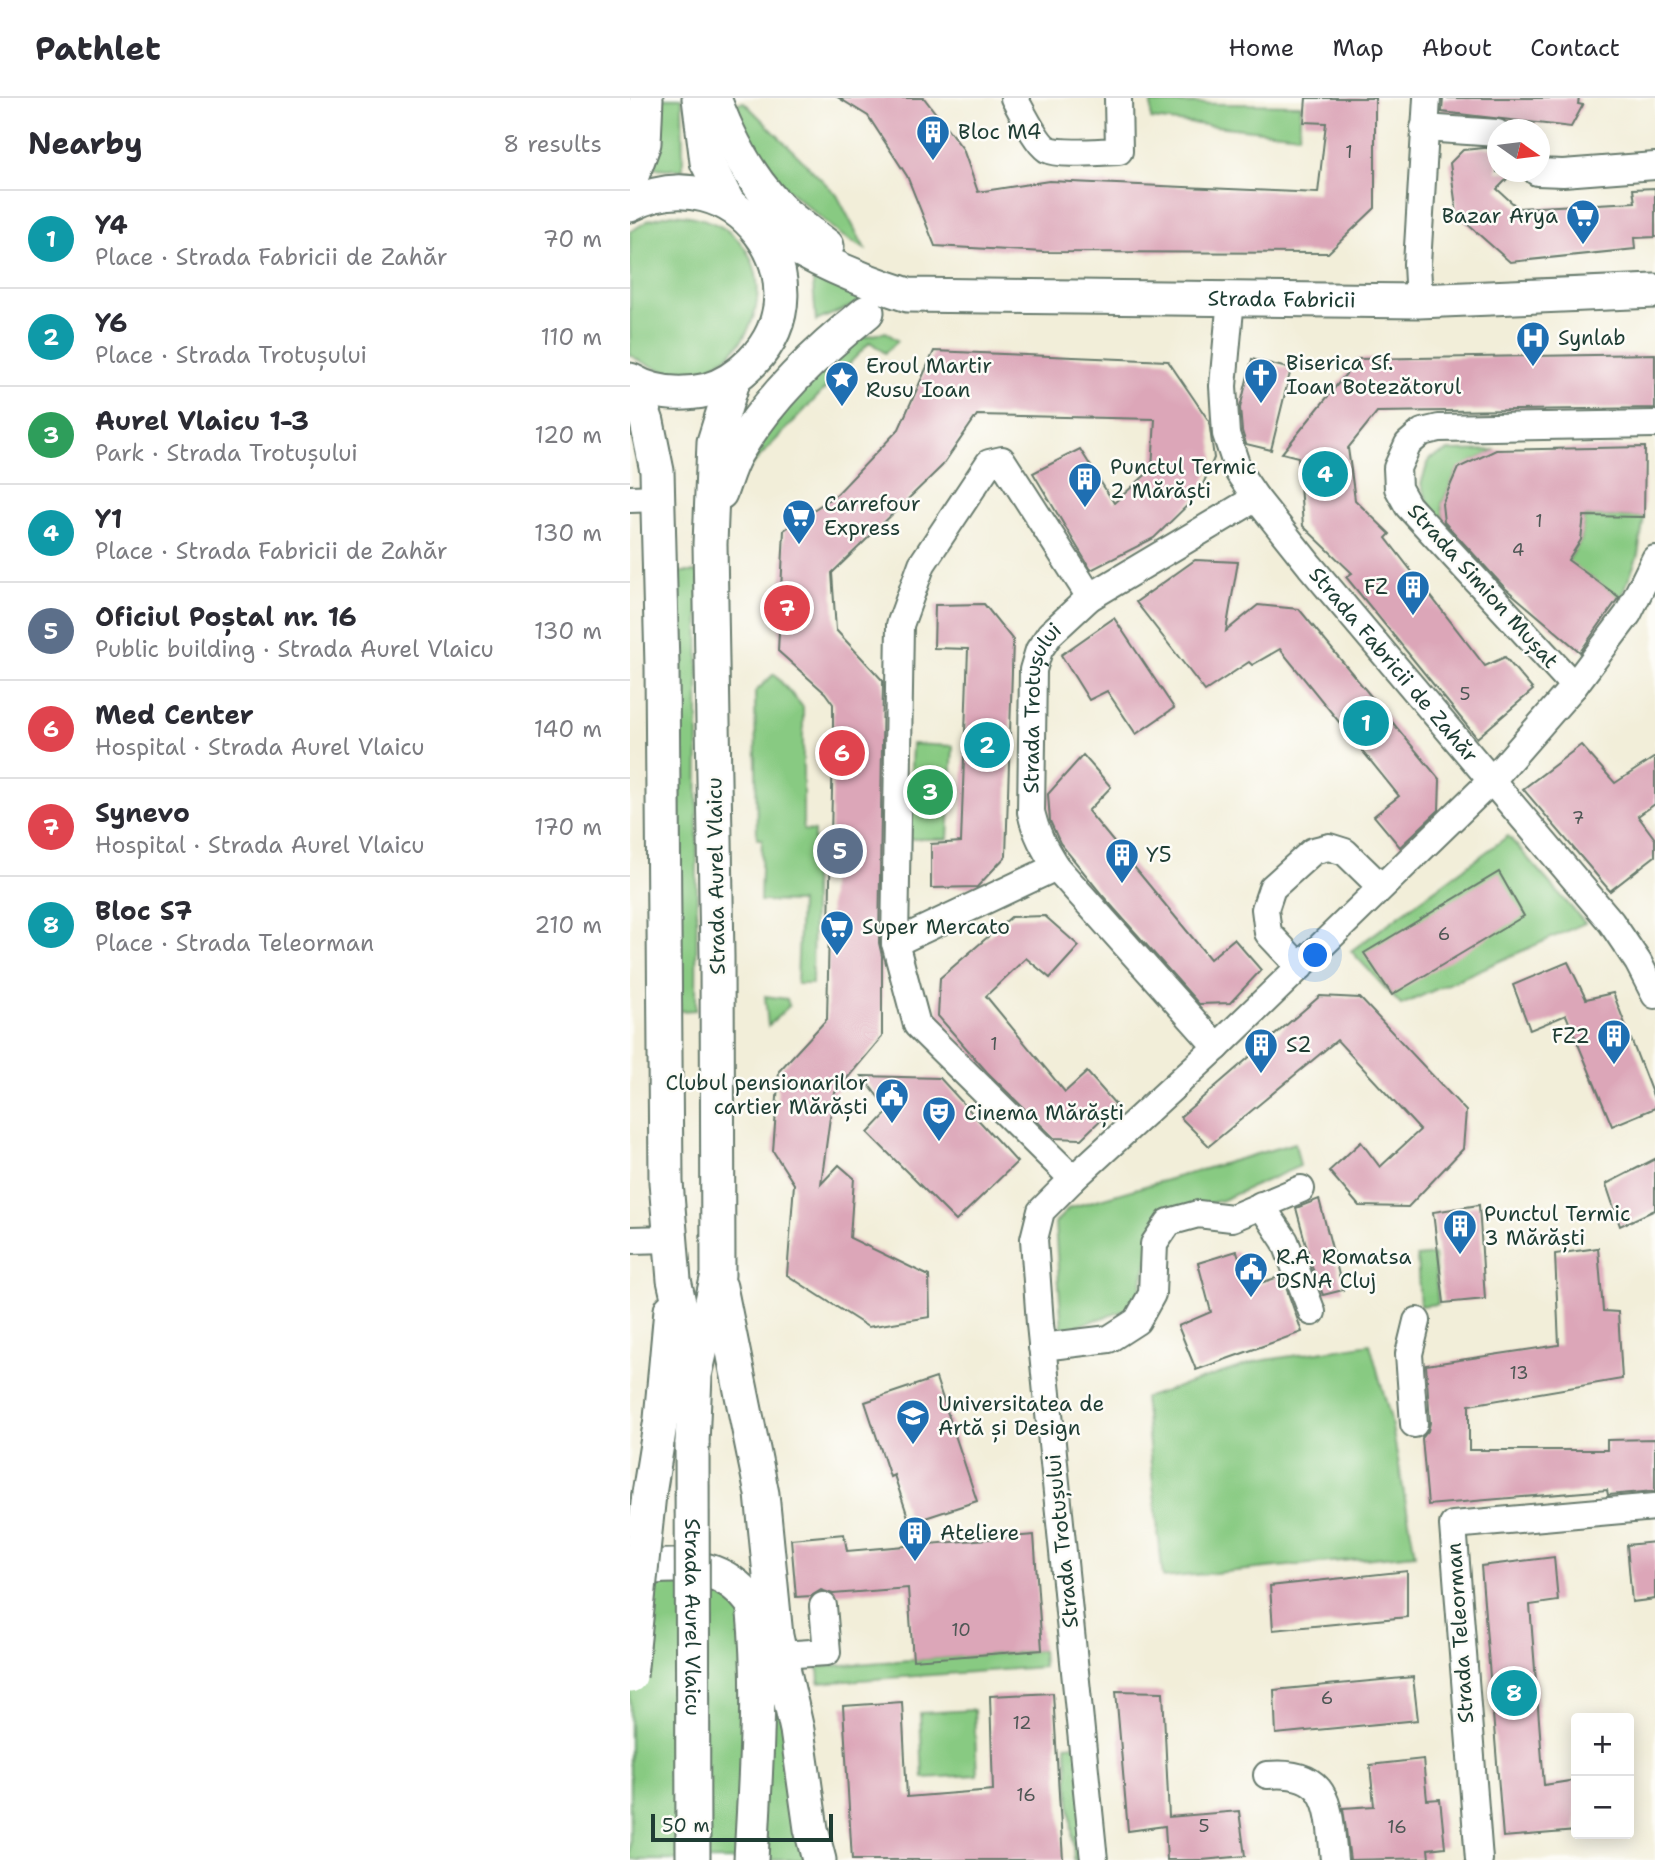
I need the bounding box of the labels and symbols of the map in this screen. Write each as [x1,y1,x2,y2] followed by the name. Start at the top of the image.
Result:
[914,113,952,162] building icon: Bloc M4
[958,118,1041,146] place label: Bloc M4
[1487,119,1550,182] north arrow
[1345,140,1353,164] house number: 1
[1564,197,1602,246] supermarket icon: Bazar Arya
[1442,202,1558,230] place label: Bazar Arya
[1207,285,1356,314] street label: Strada Fabricii
[1514,319,1552,368] hospital icon: Synlab
[1558,324,1626,352] place label: Synlab
[1286,349,1462,401] place label: Biserica Sf. Ioan Botezătorul
[866,352,992,404] place label: Eroul Martir Rusu Ioan
[1242,356,1280,405] church icon: Biserica Sf. Ioan Botezătorul
[823,359,861,408] place icon: Eroul Martir Rusu Ioan
[1302,448,1348,500] pin: 4
[1110,453,1256,506] place label: Punctul Termic 2 Mărăști
[1066,460,1104,509] building icon: Punctul Termic 2 Mărăști
[824,490,921,542] place label: Carrefour Express
[780,497,818,546] supermarket icon: Carrefour Express
[1401,498,1565,675] street label: Strada Simion Mușat
[1535,509,1543,533] house number: 1
[1512,538,1524,562] house number: 4
[1303,561,1484,769] street label: Strada Fabricii de Zahăr
[1394,568,1432,617] building icon: FZ
[1364,573,1388,601] place label: FZ
[764,582,810,634] pin: 7
[1017,616,1067,794] street label: Strada Trotușului
[1459,682,1471,706] house number: 5
[1343,697,1389,749] pin: 1
[964,719,1010,771] pin: 2
[819,727,865,779] pin: 6
[907,766,953,818] pin: 3
[700,777,732,975] street label: Strada Aurel Vlaicu
[1572,806,1584,830] house number: 7
[817,825,863,877] pin: 5
[1103,836,1141,885] building icon: Y5
[1146,841,1172,869] place label: Y5
[818,908,856,957] supermarket icon: Super Mercato
[862,913,1010,941] place label: Super Mercato
[1438,922,1450,946] house number: 6
[1298,938,1332,972] your location
[1595,1017,1633,1066] building icon: FZ2
[1552,1022,1590,1050] place label: FZ2
[1242,1026,1280,1075] building icon: S2
[1286,1031,1312,1059] place label: S2
[990,1032,998,1056] house number: 1
[666,1069,868,1122] place label: Clubul pensionarilor cartier Mărăști
[873,1076,911,1125] public building icon: Clubul pensionarilor cartier Mărăști
[920,1094,958,1143] theatre icon: Cinema Mărăști
[964,1099,1124,1128] place label: Cinema Mărăști
[1484,1200,1630,1253] place label: Punctul Termic 3 Mărăști
[1441,1207,1479,1256] building icon: Punctul Termic 3 Mărăști
[1276,1243,1412,1295] place label: R.A. Romatsa DSNA Cluj
[1232,1250,1270,1299] public building icon: R.A. Romatsa DSNA Cluj
[1509,1361,1529,1385] house number: 13
[938,1390,1104,1443] place label: Universitatea de Artă și Design
[894,1397,932,1446] school or university icon: Universitatea de Artă și Design
[1039,1453,1086,1629] street label: Strada Trotușului
[896,1514,934,1563] building icon: Ateliere
[678,1518,707,1716] street label: Strada Aurel Vlaicu
[940,1519,1019,1547] place label: Ateliere
[1440,1542,1480,1724] street label: Strada Teleorman
[951,1618,971,1642] house number: 10
[1491,1667,1537,1719] pin: 8
[1321,1686,1333,1710] house number: 6
[1012,1711,1032,1735] house number: 12
[1016,1783,1036,1807] house number: 16
[651,1811,833,1843] scale bar
[1198,1814,1210,1838] house number: 5
[1387,1815,1407,1839] house number: 16

